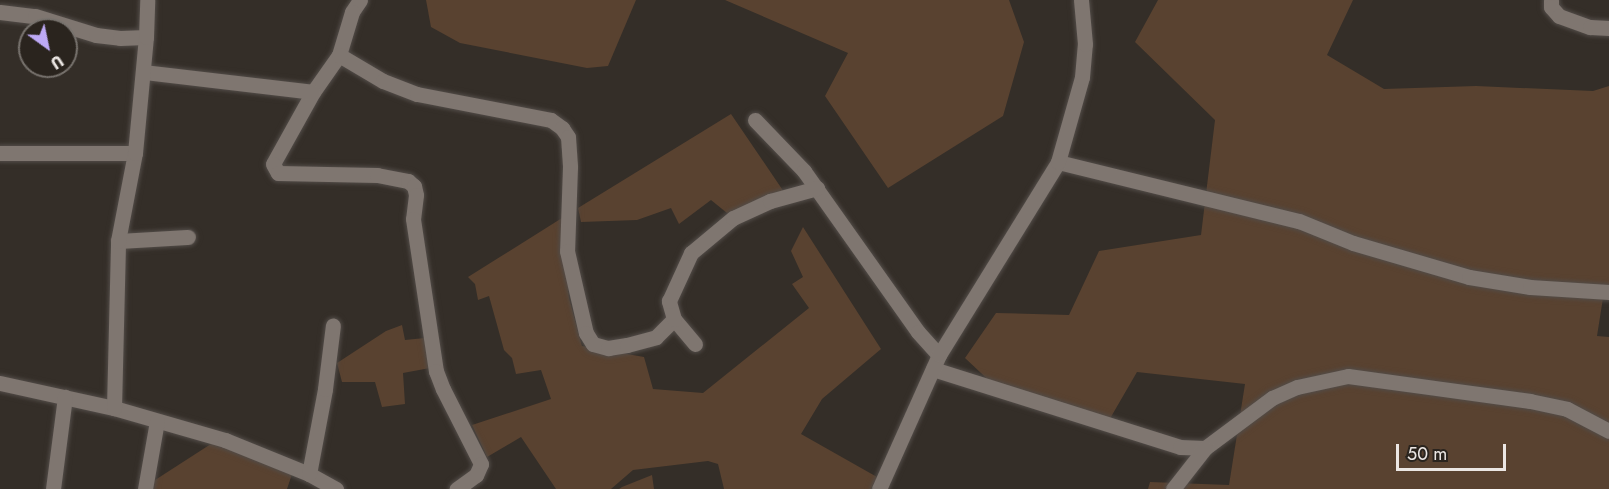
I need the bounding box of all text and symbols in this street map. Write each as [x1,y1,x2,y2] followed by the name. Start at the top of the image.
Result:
[18,18,78,78] north arrow
[46,49,68,75] text: U
[1399,432,1508,470] scale bar
[1407,441,1447,467] text: 50 m

